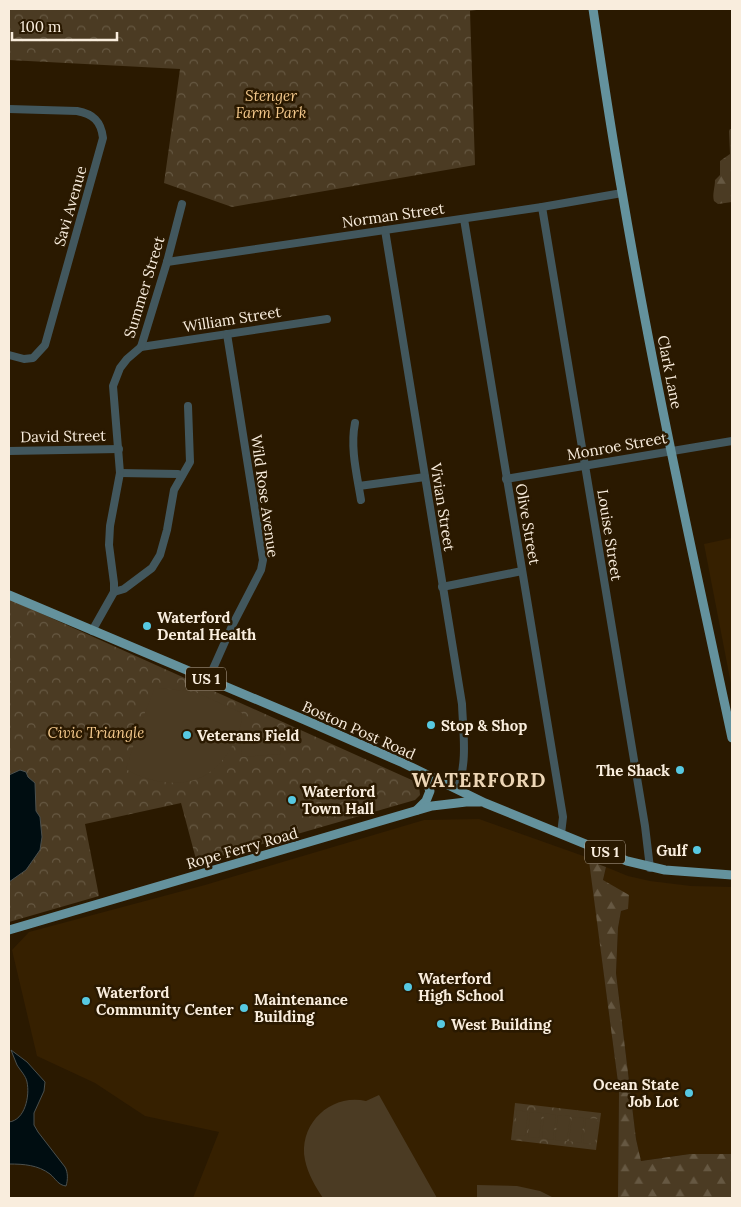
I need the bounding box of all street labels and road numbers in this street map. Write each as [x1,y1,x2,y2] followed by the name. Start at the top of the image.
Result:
[49,164,91,248] street label: Savi Avenue
[341,198,446,232] street label: Norman Street
[120,234,169,340] street label: Summer Street
[182,302,283,336] street label: William Street
[654,334,686,410] street label: Clark Lane
[20,426,106,446] street label: David Street
[565,428,669,464] street label: Monroe Street
[247,433,283,559] street label: Wild Rose Avenue
[427,461,459,553] street label: Vivian Street
[511,482,545,566] street label: Olive Street
[593,488,627,582] street label: Louise Street
[186,668,226,691] road number: US 1
[299,697,419,763] street label: Boston Post Road
[184,823,300,873] street label: Rope Ferry Road
[585,840,625,864] road number: US 1

